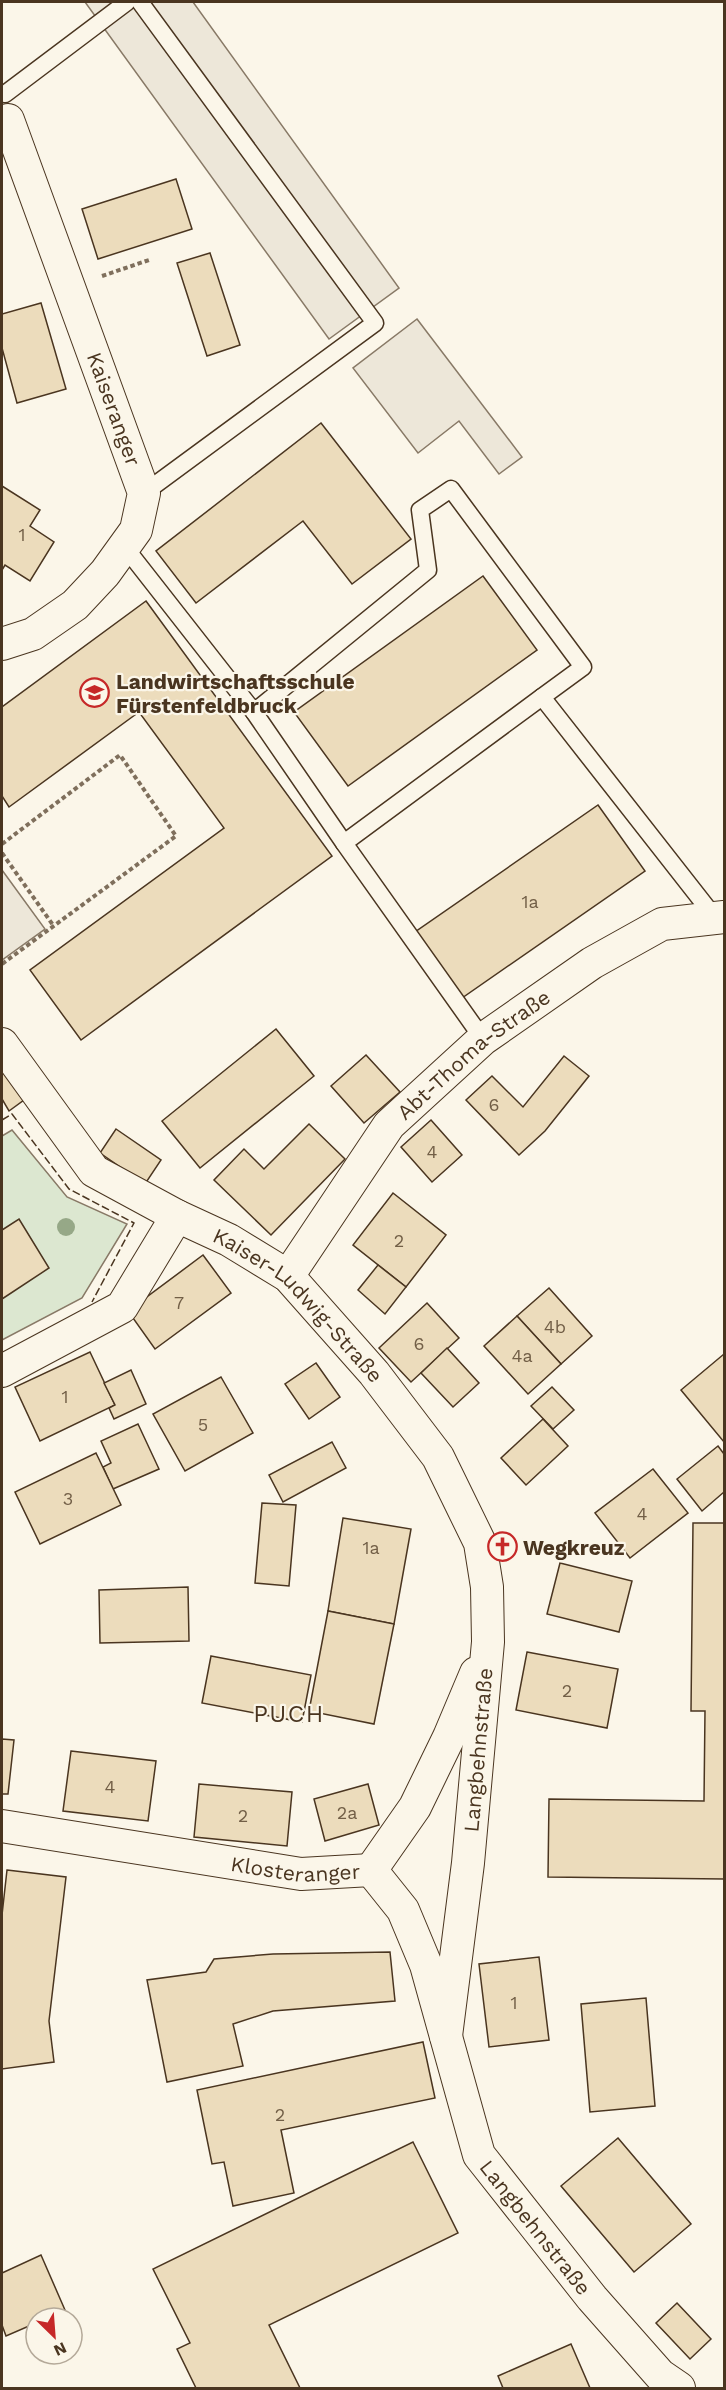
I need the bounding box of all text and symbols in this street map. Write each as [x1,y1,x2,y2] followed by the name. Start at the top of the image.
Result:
[82,349,146,470] street label: Kaiseranger
[18,524,26,545] house number: 1
[116,669,355,718] place label: Landwirtschaftsschule Fürstenfeldbruck
[79,677,111,709] school or university icon: Landwirtschaftsschule Fürstenfeldbruck
[521,891,539,912] house number: 1a
[391,984,555,1124] street label: Abt-Thoma-Straße
[489,1094,499,1115] house number: 6
[427,1141,438,1162] house number: 4
[209,1222,389,1387] street label: Kaiser-Ludwig-Straße
[394,1230,404,1251] house number: 2
[174,1292,184,1313] house number: 7
[544,1316,566,1337] house number: 4b
[414,1333,424,1354] house number: 6
[511,1345,533,1366] house number: 4a
[61,1386,69,1407] house number: 1
[198,1414,208,1435] house number: 5
[63,1488,73,1509] house number: 3
[637,1503,648,1524] house number: 4
[486,1531,518,1563] church icon: Wegkreuz
[523,1535,625,1560] place label: Wegkreuz
[362,1537,380,1558] house number: 1a
[458,1667,498,1833] street label: Langbehnstraße
[562,1680,572,1701] house number: 2
[253,1700,325,1728] district label: PUCH
[105,1776,116,1797] house number: 4
[337,1802,357,1823] house number: 2a
[238,1805,248,1826] house number: 2
[229,1850,361,1887] street label: Klosteranger
[510,1992,518,2013] house number: 1
[275,2104,285,2125] house number: 2
[475,2155,597,2300] street label: Langbehnstraße
[24,2306,84,2366] north arrow
[51,2338,70,2360] text: N

